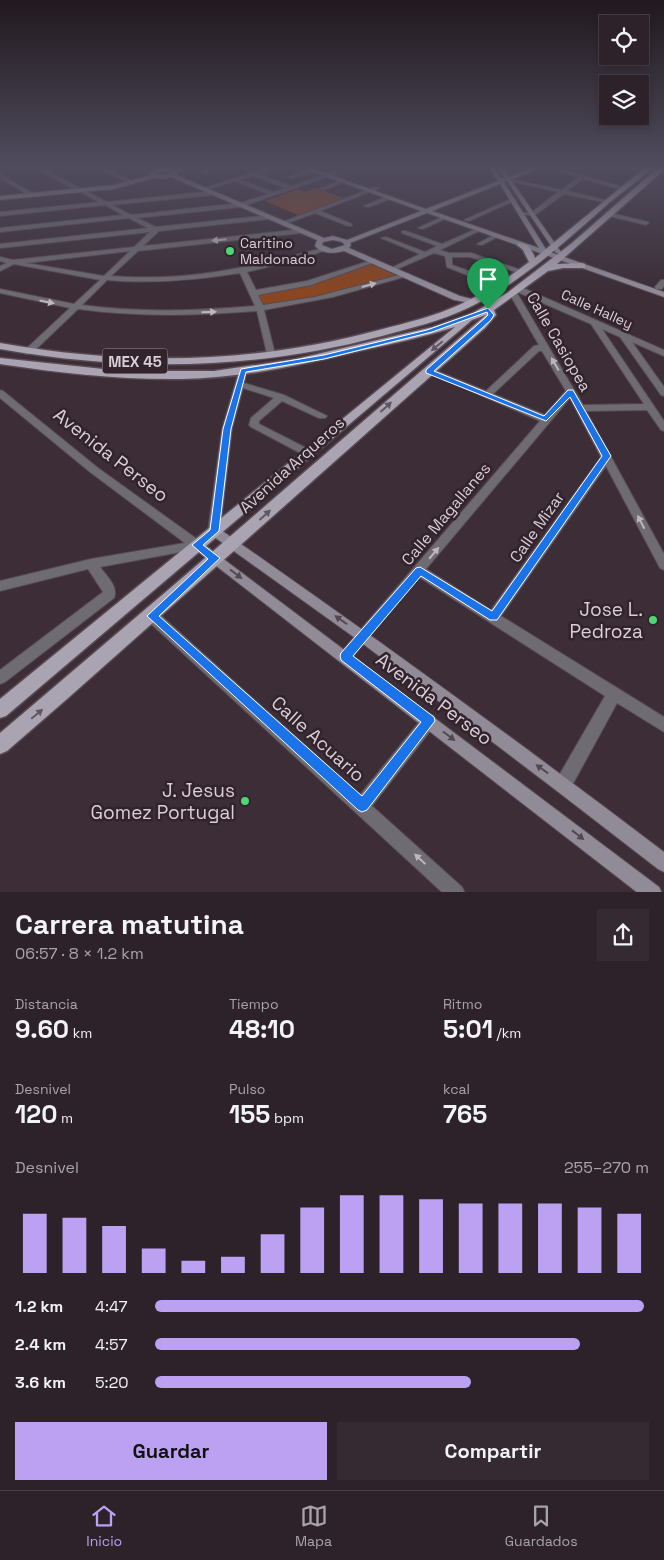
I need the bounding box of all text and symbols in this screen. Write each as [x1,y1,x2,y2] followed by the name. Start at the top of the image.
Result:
[599,15,649,125] map controls
[599,15,649,65] button: locate
[599,75,649,125] button: layers
[240,234,315,268] place label: Caritino Maldonado
[211,236,227,244] one-way arrow
[224,245,236,257] marker: Caritino Maldonado
[467,258,509,309] pin
[474,265,502,293] icon: arrive
[361,281,376,289] one-way arrow
[558,285,636,333] street label: Calle Halley
[522,288,596,396] street label: Calle Casiopea
[40,299,56,307] one-way arrow
[201,307,217,315] one-way arrow
[431,341,444,352] one-way arrow
[102,348,168,374] road number: MEX 45
[550,358,559,371] one-way arrow
[380,401,392,413] one-way arrow
[48,402,174,508] street label: Avenida Perseo
[235,412,349,518] street label: Avenida Arqueros
[397,458,495,570] street label: Calle Magallanes
[505,487,569,567] street label: Calle Mizar
[258,509,270,521] one-way arrow
[637,515,645,530] one-way arrow
[429,547,440,560] one-way arrow
[229,569,243,579] one-way arrow
[569,597,643,644] place label: Jose L. Pedroza
[647,614,659,626] marker: Jose L. Pedroza
[335,615,348,625] one-way arrow
[371,647,497,751] street label: Avenida Perseo
[266,690,370,788] street label: Calle Acuario
[30,708,43,719] one-way arrow
[442,731,456,741] one-way arrow
[535,764,549,774] one-way arrow
[91,778,235,825] place label: J. Jesus Gomez Portugal
[239,795,251,807] marker: J. Jesus Gomez Portugal
[571,829,584,840] one-way arrow
[415,853,427,865] one-way arrow
[15,906,244,942] text: Carrera matutina
[597,909,649,961] button: share
[15,943,144,964] text: 06:57 · 8 × 1.2 km
[15,995,78,1013] text: Distancia
[229,995,279,1013] text: Tiempo
[443,995,482,1013] text: Ritmo
[15,1013,69,1045] text: 9.60
[229,1013,295,1045] text: 48:10
[443,1013,493,1045] text: 5:01
[69,1024,92,1042] text: km
[493,1024,521,1042] text: /km
[15,1080,71,1098] text: Desnivel
[229,1080,265,1098] text: Pulso
[443,1080,470,1098] text: kcal
[15,1098,57,1130] text: 120
[229,1098,270,1130] text: 155
[443,1098,487,1130] text: 765
[57,1109,73,1127] text: m
[270,1109,304,1127] text: bpm
[15,1157,79,1178] text: Desnivel
[564,1157,649,1178] text: 255–270 m
[15,1296,63,1317] text: 1.2 km
[95,1296,128,1317] text: 4:47
[15,1334,66,1355] text: 2.4 km
[95,1334,127,1355] text: 4:57
[15,1372,66,1393] text: 3.6 km
[95,1372,129,1393] text: 5:20
[15,1422,327,1480] button: Guardar
[337,1422,649,1480] button: Compartir
[86,1502,122,1550] tab: Inicio
[295,1502,332,1550] tab: Mapa
[505,1502,578,1550] tab: Guardados

